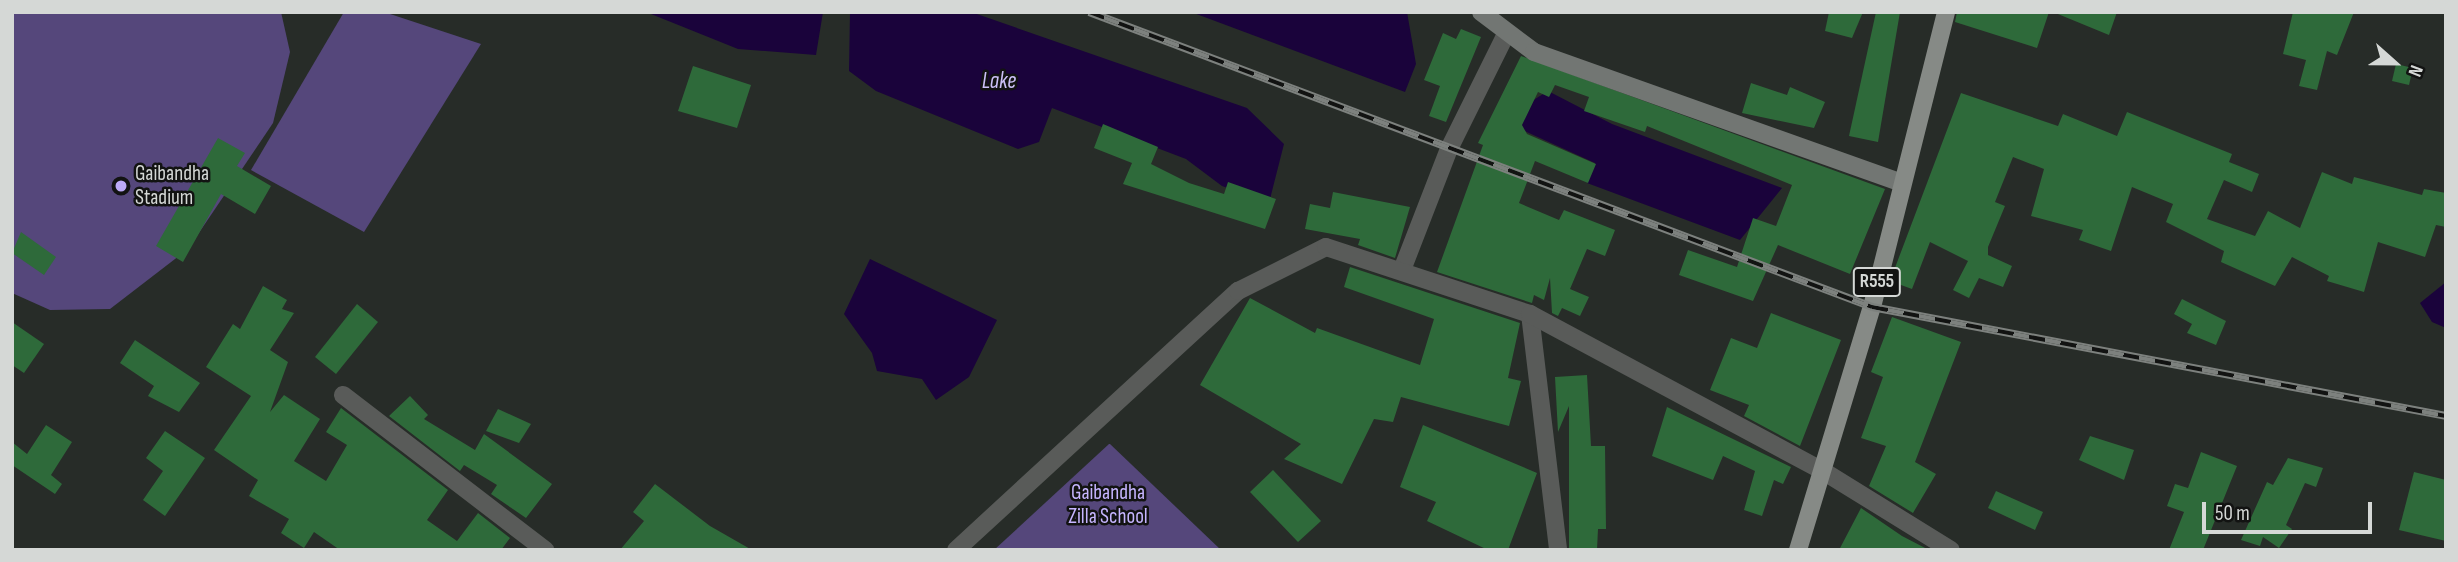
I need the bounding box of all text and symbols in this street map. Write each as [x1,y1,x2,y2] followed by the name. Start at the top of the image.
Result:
[2360,28,2430,98] north arrow
[2403,62,2428,80] text: N
[982,67,1016,95] water label: Lake
[135,161,209,211] place label: Gaibandha Stadium
[113,178,129,194] marker: Gaibandha Stadium
[1853,266,1902,298] road number: R555
[1068,480,1148,530] park label: Gaibandha Zilla School
[2206,489,2376,532] scale bar
[2215,501,2250,526] text: 50 m

